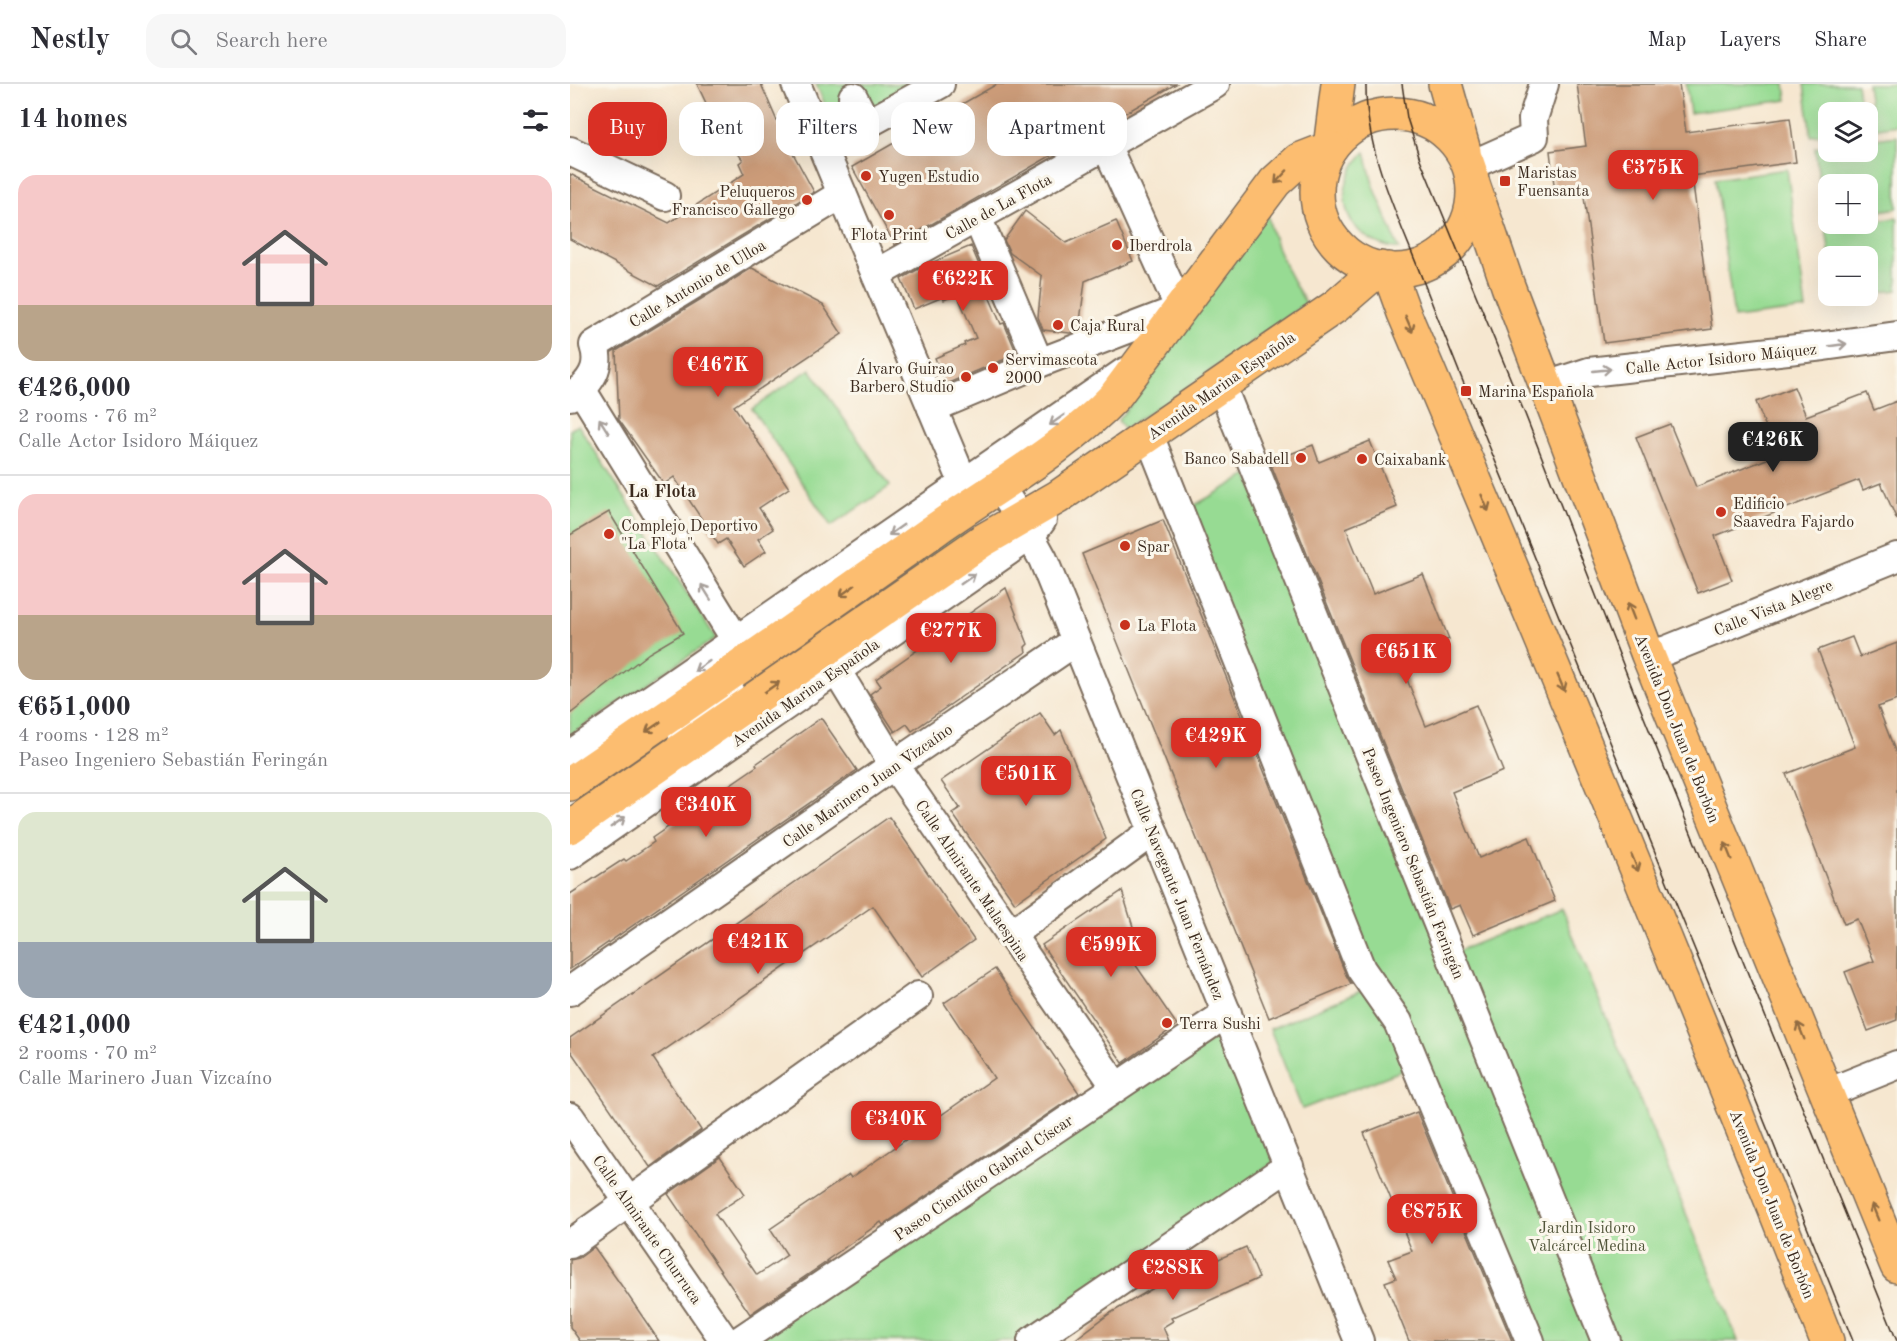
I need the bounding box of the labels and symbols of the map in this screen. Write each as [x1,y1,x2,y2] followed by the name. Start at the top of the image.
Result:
[1611,150,1695,201] pin: €375K
[1517,166,1589,200] place label: Maristas Fuensanta
[859,169,873,183] marker: Yugen Estudio
[1274,169,1288,184] one-way arrow
[878,170,980,186] place label: Yugen Estudio
[943,172,1055,244] street label: Calle de La Flota
[1498,174,1512,188] marker: Maristas Fuensanta
[671,185,795,219] place label: Peluqueros Francisco Gallego
[800,193,814,207] marker: Peluqueros Francisco Gallego
[882,208,896,222] marker: Flota Print
[850,228,928,244] place label: Flota Print
[627,238,769,332] street label: Calle Antonio de Ulloa
[1110,238,1124,252] marker: Iberdrola
[1129,239,1193,255] place label: Iberdrola
[921,261,1005,312] pin: €622K
[1404,314,1415,333] one-way arrow
[1051,318,1065,332] marker: Caja Rural
[1070,319,1145,335] place label: Caja Rural
[1145,330,1299,444] street label: Avenida Marina Española
[1827,339,1847,350] one-way arrow
[1625,342,1818,378] street label: Calle Actor Isidoro Máiquez
[676,347,760,398] pin: €467K
[1005,353,1098,387] place label: Servimascota 2000
[849,358,954,396] place label: Álvaro Guirao Barbero Studio
[986,361,1000,375] marker: Servimascota 2000
[1592,365,1612,376] one-way arrow
[959,370,973,384] marker: Álvaro Guirao Barbero Studio
[1459,384,1473,398] marker: Marina Española
[1478,385,1594,401] place label: Marina Española
[1049,414,1065,426] one-way arrow
[597,418,609,435] one-way arrow
[1731,422,1815,473] pin: €426K
[1294,451,1308,465] marker: Banco Sabadell
[1184,452,1289,468] place label: Banco Sabadell
[1355,452,1369,466] marker: Caixabank
[1374,453,1446,469] place label: Caixabank
[628,483,696,501] district label: La Flota
[1480,494,1491,512] one-way arrow
[1733,497,1854,531] place label: Edificio Saavedra Fajardo
[1714,505,1728,519] marker: Edificio Saavedra Fajardo
[621,519,758,553] place label: Complejo Deportivo "La Flota"
[889,524,905,536] one-way arrow
[602,527,616,541] marker: Complejo Deportivo "La Flota"
[1118,539,1132,553] marker: Spar
[1137,540,1170,556] place label: Spar
[959,573,975,585] one-way arrow
[1712,578,1835,640] street label: Calle Vista Alegre
[700,584,712,601] one-way arrow
[840,585,856,597] one-way arrow
[1625,603,1636,621] one-way arrow
[909,613,993,664] pin: €277K
[1118,618,1132,632] marker: La Flota
[1137,619,1197,635] place label: La Flota
[1631,632,1722,826] street label: Avenida Don Juan de Borbón
[1364,634,1448,685] pin: €651K
[729,637,883,751] street label: Avenida Marina Española
[693,659,710,672] one-way arrow
[1556,673,1567,692] one-way arrow
[764,681,780,693] one-way arrow
[1174,718,1258,769] pin: €429K
[646,721,662,733] one-way arrow
[780,722,956,851] street label: Calle Marinero Juan Vizcaíno
[1358,746,1466,982] street label: Paseo Ingeniero Sebastián Feringán
[984,756,1068,807] pin: €501K
[664,787,748,838] pin: €340K
[1126,787,1226,1003] street label: Calle Navegante Juan Fernández
[912,798,1031,965] street label: Calle Almirante Malaespina
[609,816,626,828] one-way arrow
[1721,842,1732,860] one-way arrow
[1630,854,1641,872] one-way arrow
[716,924,800,975] pin: €421K
[1069,927,1153,978] pin: €599K
[1160,1016,1174,1030] marker: Terra Sushi
[1179,1017,1261,1033] place label: Terra Sushi
[1795,1023,1806,1041] one-way arrow
[854,1101,938,1152] pin: €340K
[1726,1108,1817,1302] street label: Avenida Don Juan de Borbón
[892,1113,1077,1244] street label: Paseo Científico Gabriel Císcar
[589,1153,704,1308] street label: Calle Almirante Churruca
[1390,1194,1474,1245] pin: €875K
[1869,1203,1880,1222] one-way arrow
[1528,1221,1646,1255] park label: Jardin Isidoro Valcárcel Medina
[1131,1250,1215,1301] pin: €288K

